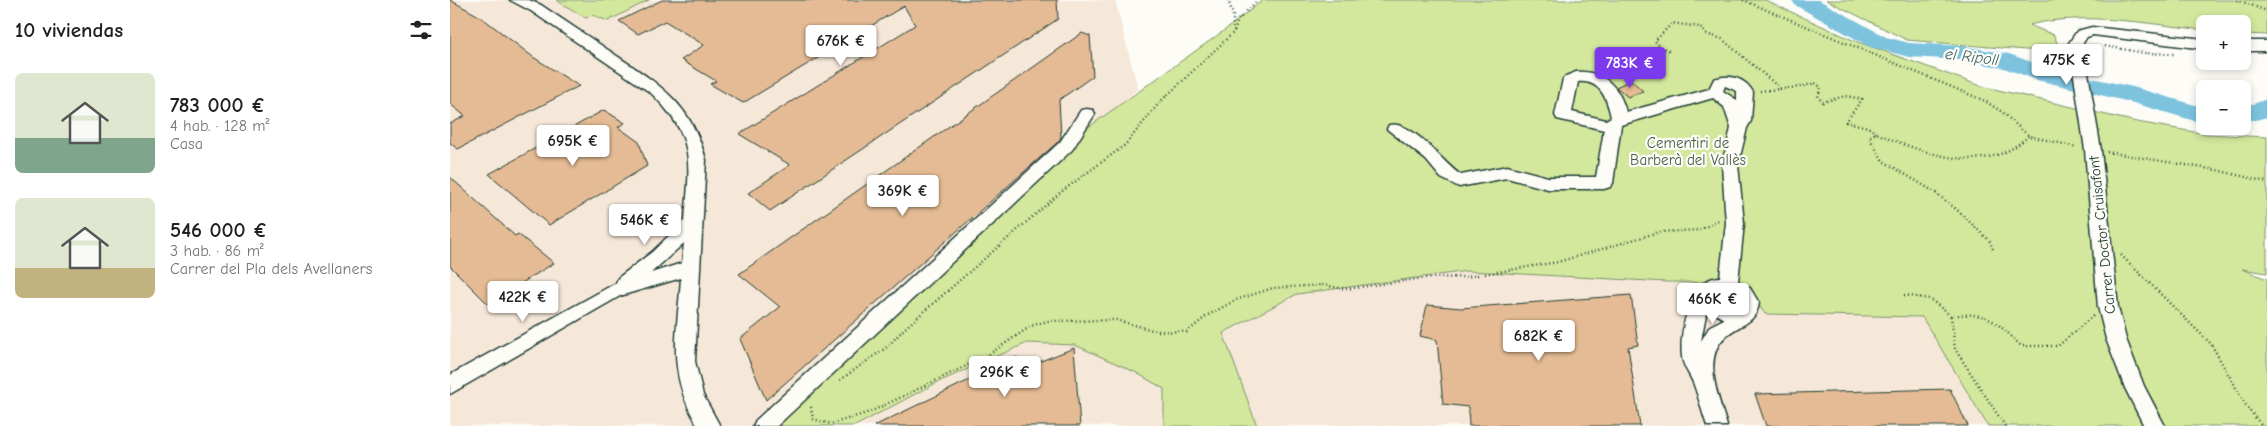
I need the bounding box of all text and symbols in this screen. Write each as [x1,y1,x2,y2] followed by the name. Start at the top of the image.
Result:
[2196,15,2251,135] map controls
[2196,15,2251,70] button: +
[407,16,435,44] icon: filters
[15,18,123,42] text: 10 viviendas
[800,24,882,67] pin: 676K €
[817,32,866,50] text: 676K €
[2026,44,2108,86] pin: 475K €
[1944,45,2000,69] water label: el Ripoll
[1589,46,1671,89] pin: 783K €
[2043,51,2091,69] text: 475K €
[1606,54,1654,72] text: 783K €
[2196,80,2251,135] button: −
[55,93,115,153] icon: home
[170,93,265,117] text: 783 000 €
[170,117,270,135] text: 4 hab. · 128 m²
[532,124,614,167] pin: 695K €
[548,132,598,150] text: 695K €
[1630,134,1746,169] park label: Cementiri de Barberà del Vallès
[170,135,203,153] text: Casa
[2085,154,2119,315] street label: Carrer Doctor Cruisafont
[862,174,944,217] pin: 369K €
[878,182,928,200] text: 369K €
[604,204,686,246] pin: 546K €
[620,211,670,229] text: 546K €
[55,218,115,278] icon: home
[170,218,267,242] text: 546 000 €
[170,242,264,260] text: 3 hab. · 86 m²
[170,260,372,278] text: Carrer del Pla dels Avellaners
[482,280,564,323] pin: 422K €
[1672,282,1754,325] pin: 466K €
[498,288,548,306] text: 422K €
[1688,290,1738,308] text: 466K €
[1498,320,1580,362] pin: 682K €
[1514,327,1564,345] text: 682K €
[964,356,1046,398] pin: 296K €
[980,363,1030,381] text: 296K €

